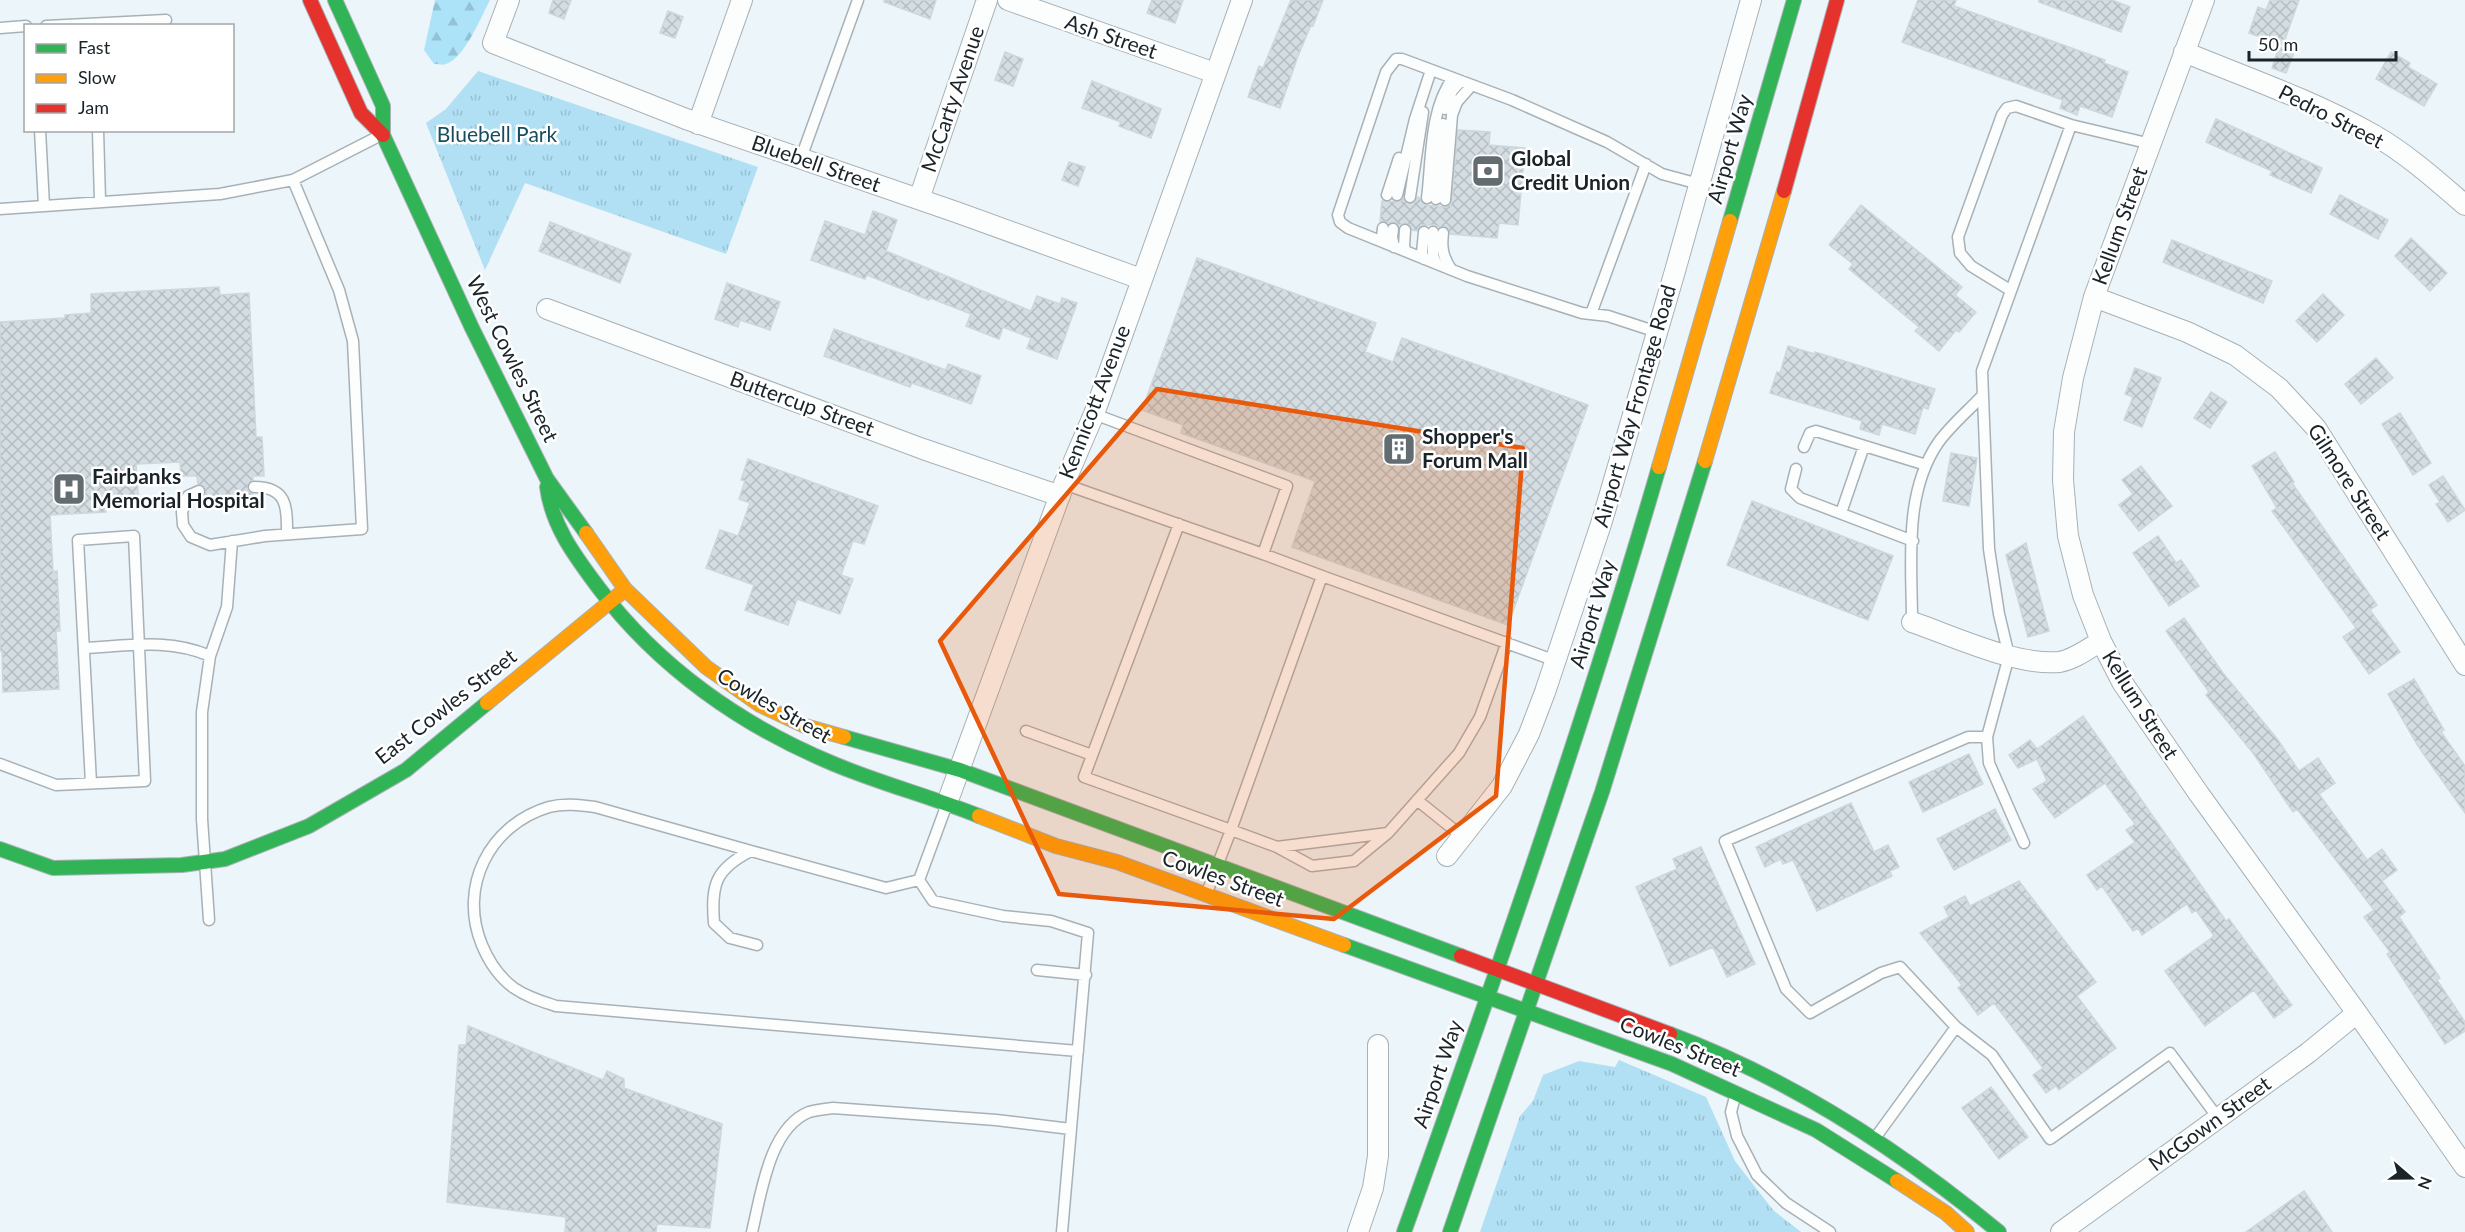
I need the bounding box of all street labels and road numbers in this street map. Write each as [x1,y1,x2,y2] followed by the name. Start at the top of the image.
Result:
[1062,8,1161,63] street label: Ash Street
[915,22,988,175] street label: McCarty Avenue
[2275,78,2389,153] street label: Pedro Street
[1701,91,1756,206] street label: Airport Way
[749,129,885,196] street label: Bluebell Street
[2086,163,2152,288] street label: Kellum Street
[462,271,565,446] street label: West Cowles Street
[1587,282,1680,530] street label: Airport Way Frontage Road
[1053,321,1134,482] street label: Kennicott Avenue
[727,365,879,440] street label: Buttercup Street
[2303,418,2397,544] street label: Gilmore Street
[1563,556,1620,671] street label: Airport Way
[369,643,521,769] street label: East Cowles Street
[2098,645,2185,764] street label: Kellum Street
[713,662,837,748] street label: Cowles Street
[1159,844,1288,911] street label: Cowles Street
[1617,1010,1745,1081] street label: Cowles Street
[1406,1016,1467,1131] street label: Airport Way
[2143,1070,2275,1175] street label: McGown Street

